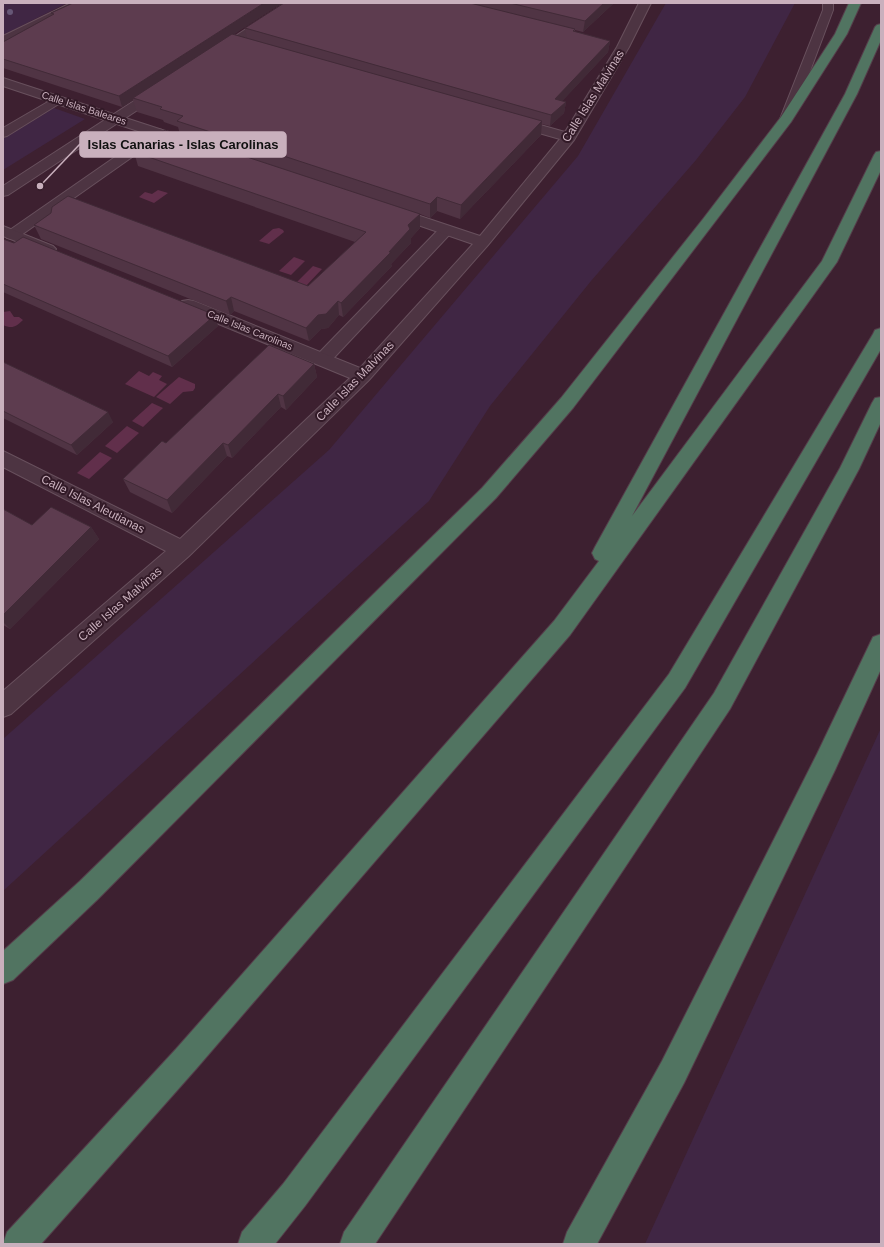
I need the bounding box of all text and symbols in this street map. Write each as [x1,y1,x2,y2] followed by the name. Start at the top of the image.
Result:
[559,47,627,145] street label: Calle Islas Malvinas
[40,89,128,127] street label: Calle Islas Baleares
[80,132,286,157] callout: Islas Canarias - Islas Carolinas
[88,137,278,152] text: Islas Canarias - Islas Carolinas
[206,308,294,352] street label: Calle Islas Carolinas
[313,338,397,424] street label: Calle Islas Malvinas
[39,472,147,536] street label: Calle Islas Aleutianas
[75,564,165,644] street label: Calle Islas Malvinas

